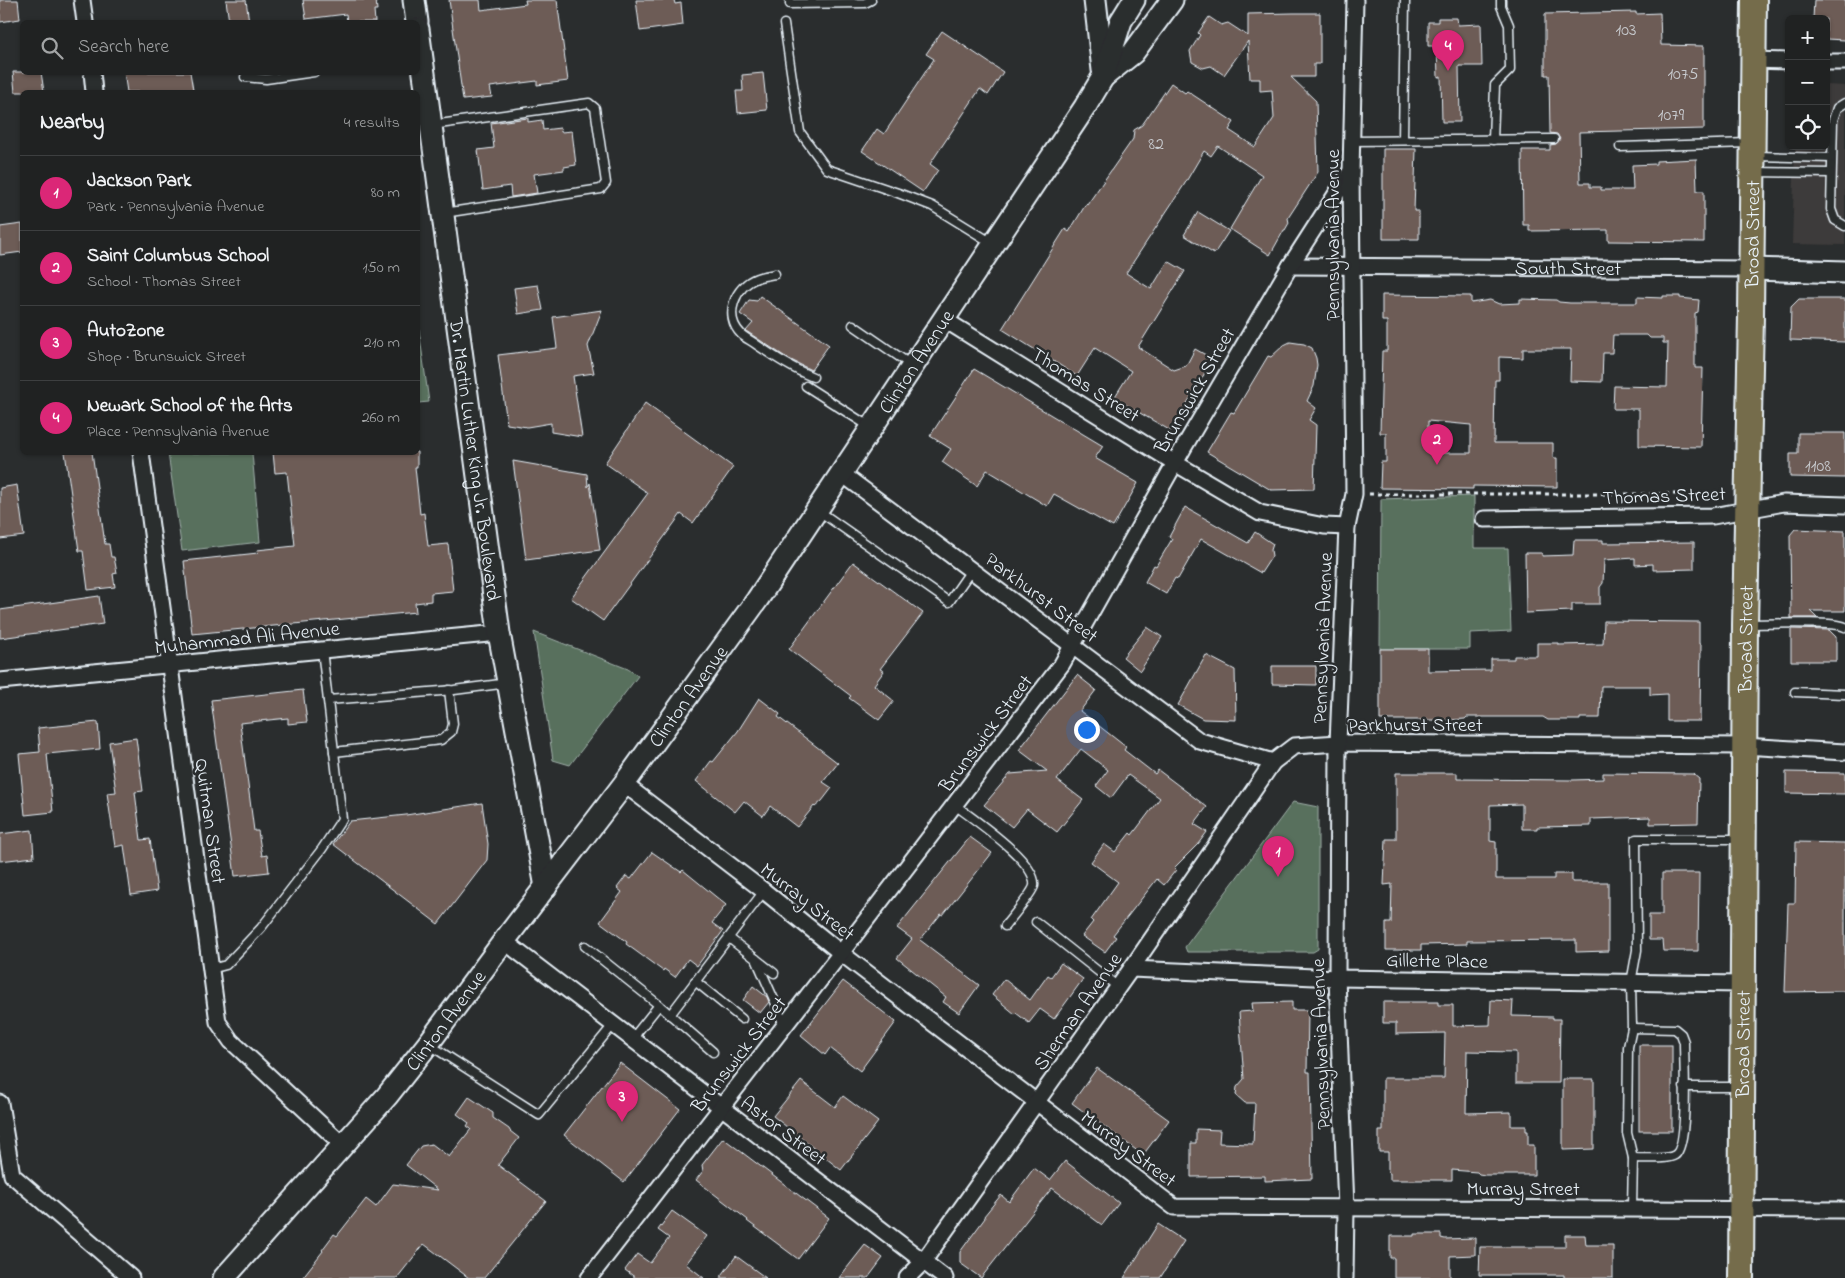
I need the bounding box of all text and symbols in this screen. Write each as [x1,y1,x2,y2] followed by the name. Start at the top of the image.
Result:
[1785,15,1830,150] map controls
[1785,15,1830,60] button: +
[1616,18,1636,44] house number: 103
[20,20,420,75] search box
[1432,30,1464,71] pin: 4
[38,34,66,62] icon: search
[78,34,169,61] text: Search here
[1785,60,1830,105] button: −
[1667,62,1699,88] house number: 1075
[1658,103,1685,129] house number: 1079
[1785,105,1830,150] button: locate
[40,108,104,138] text: Nearby
[344,111,400,135] text: 4 results
[1148,132,1164,158] house number: 82
[1320,149,1349,321] street label: Pennsylvania Avenue
[87,168,191,195] text: Jackson Park
[1739,180,1769,289] street label: Broad Street
[53,181,59,205] text: 1
[371,181,400,205] text: 80 m
[87,195,264,219] text: Park · Pennsylvania Avenue
[87,243,269,270] text: Saint Columbus School
[1515,255,1622,285] street label: South Street
[52,256,60,280] text: 2
[362,256,400,280] text: 150 m
[87,270,241,294] text: School · Thomas Street
[873,305,963,420] street label: Clinton Avenue
[440,315,507,603] street label: Dr. Martin Luther King Jr. Boulevard
[87,318,164,345] text: AutoZone
[1148,323,1244,460] street label: Brunswick Street
[53,331,59,355] text: 3
[364,331,400,355] text: 210 m
[1025,341,1145,431] street label: Thomas Street
[87,345,246,369] text: Shop · Brunswick Street
[87,393,293,420] text: Newark School of the Arts
[53,406,59,430] text: 4
[362,406,400,430] text: 260 m
[87,420,269,444] text: Place · Pennsylvania Avenue
[1421,424,1453,465] pin: 2
[1805,454,1831,480] house number: 1108
[1602,481,1726,514] street label: Thomas Street
[978,547,1104,652] street label: Parkhurst Street
[1307,552,1342,724] street label: Pennsylvania Avenue
[1733,585,1763,694] street label: Broad Street
[153,615,341,664] street label: Muhammad Ali Avenue
[643,640,737,754] street label: Clinton Avenue
[932,669,1041,800] street label: Brunswick Street
[1347,712,1483,741] street label: Parkhurst Street
[1074,717,1100,743] your location
[185,757,232,886] street label: Quitman Street
[1262,836,1294,877] pin: 1
[753,857,860,949] street label: Murray Street
[1027,947,1131,1077] street label: Sherman Avenue
[1386,947,1488,978] street label: Gillette Place
[1305,958,1340,1130] street label: Pennsylvania Avenue
[400,965,495,1078] street label: Clinton Avenue
[1730,990,1760,1099] street label: Broad Street
[685,991,795,1121] street label: Brunswick Street
[606,1081,638,1122] pin: 3
[733,1090,832,1174] street label: Astor Street
[1074,1104,1182,1196] street label: Murray Street
[1466,1176,1580,1205] street label: Murray Street

